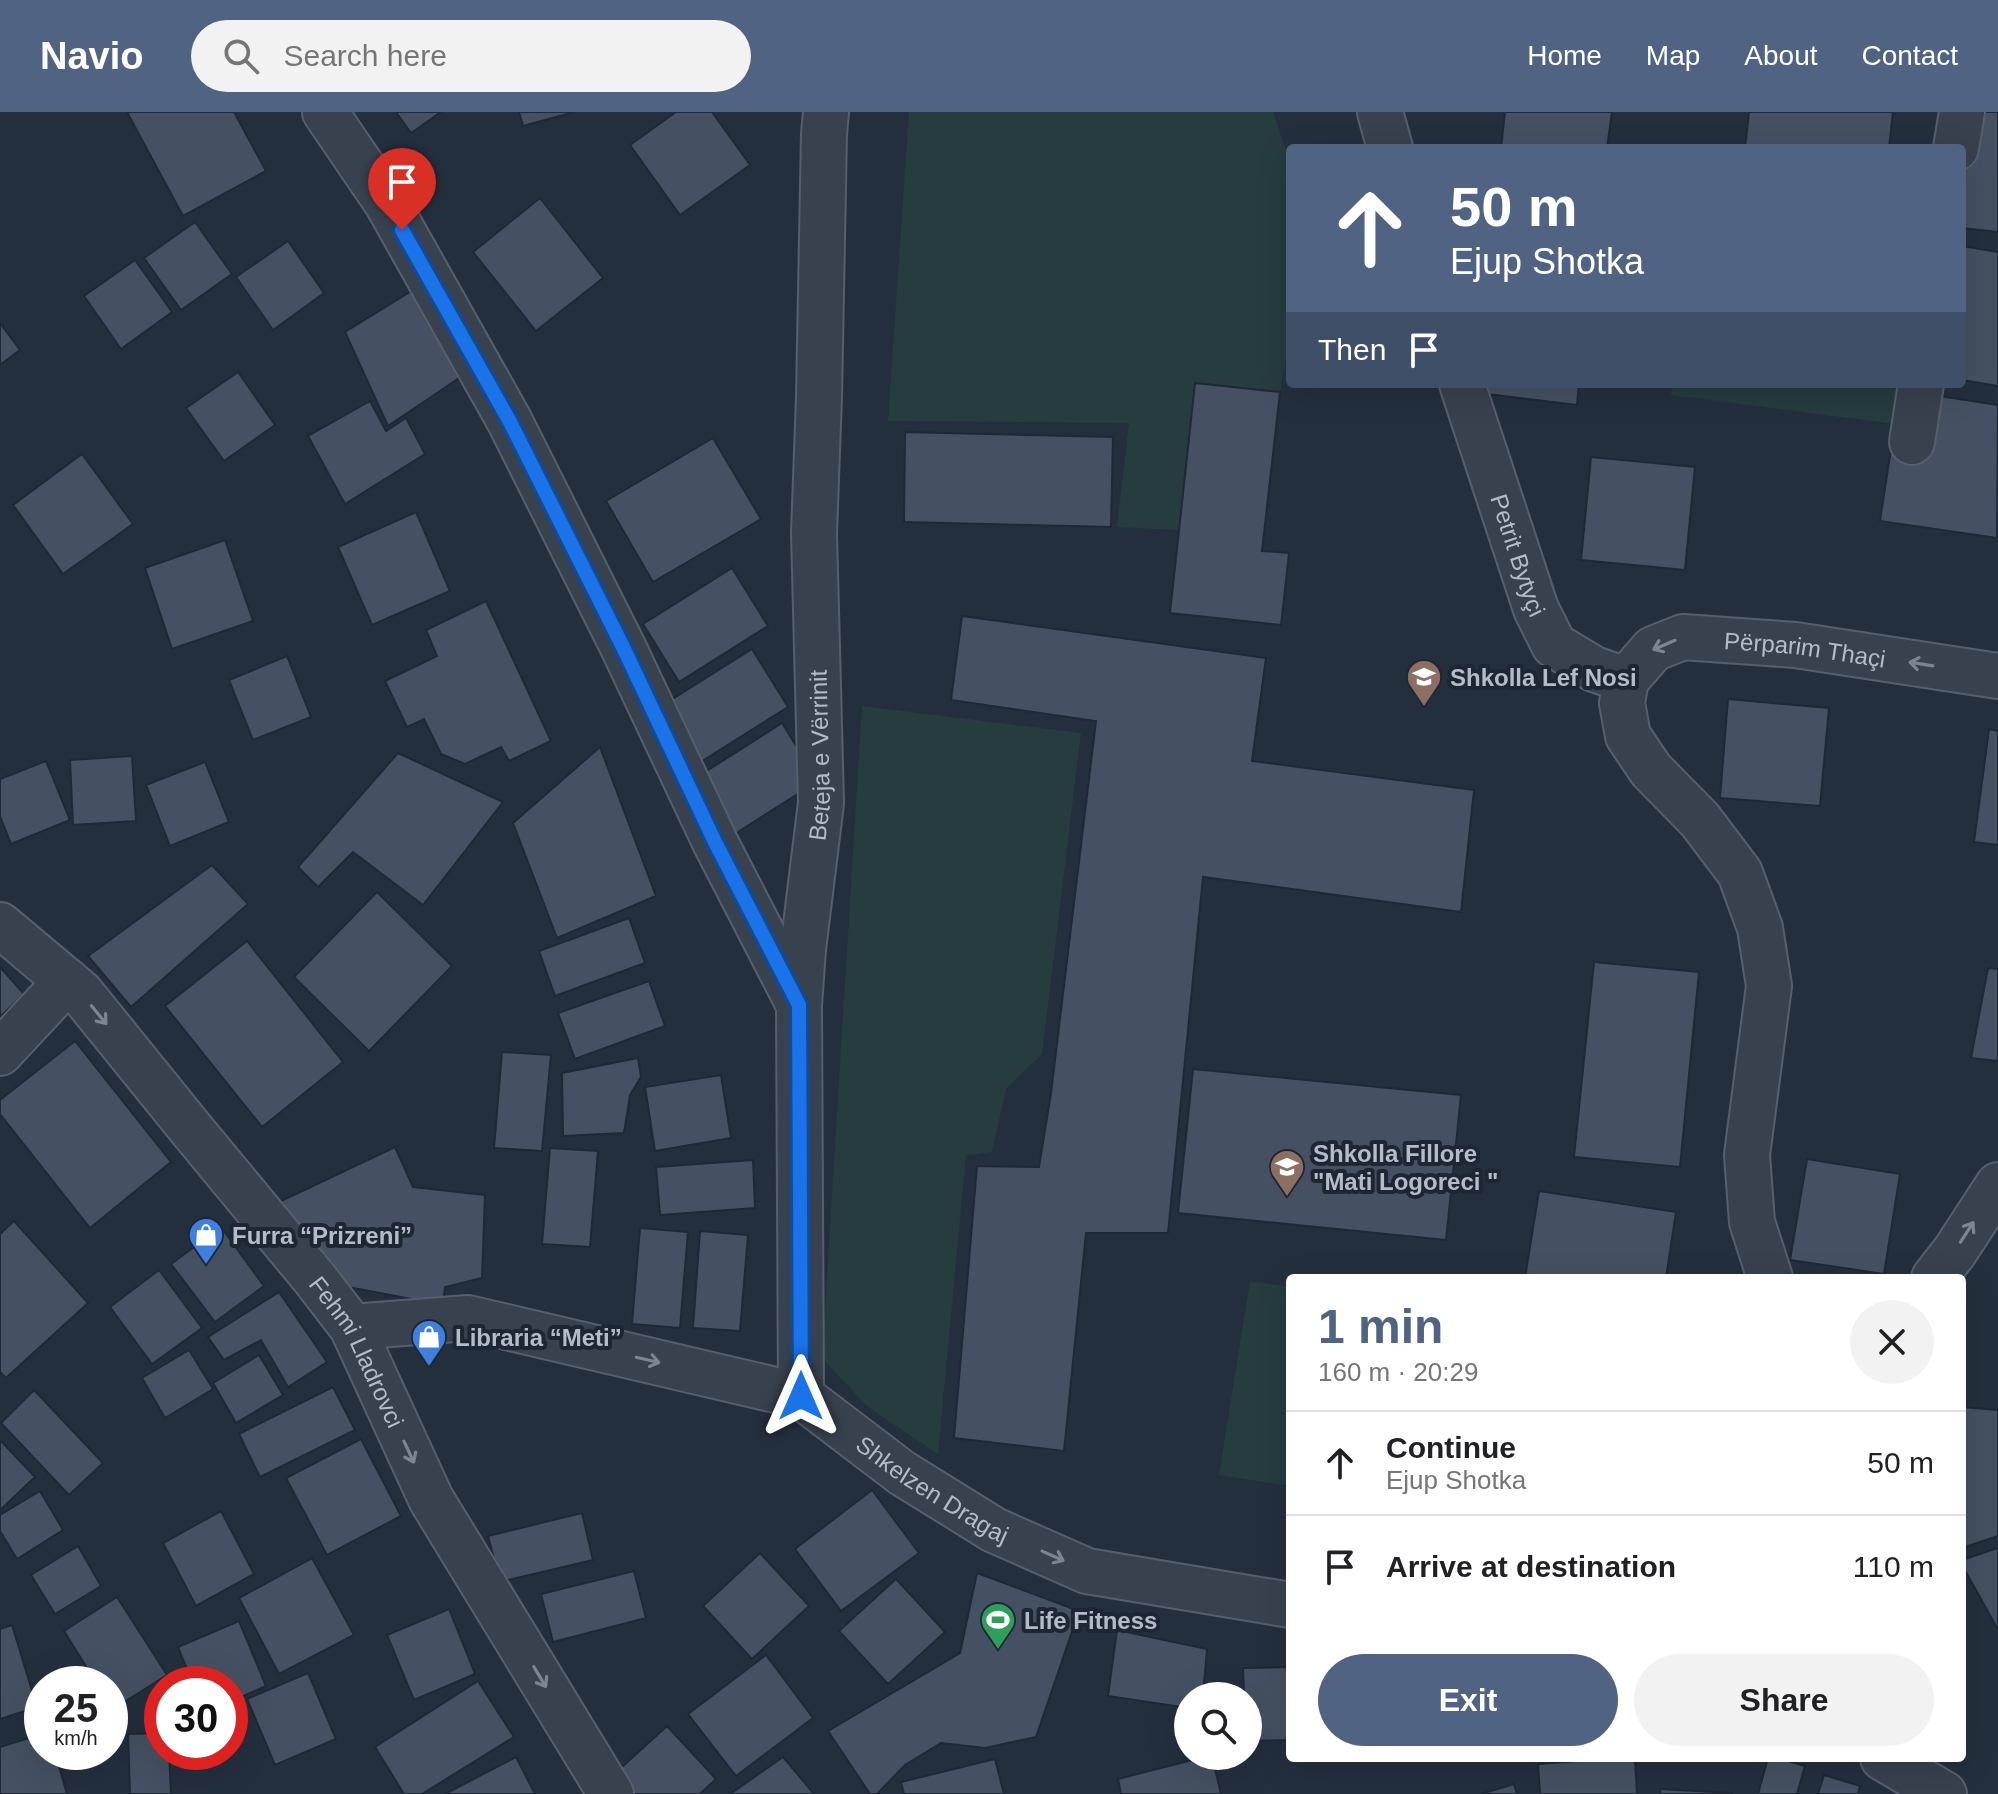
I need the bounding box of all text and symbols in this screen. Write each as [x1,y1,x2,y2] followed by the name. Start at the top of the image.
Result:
[191,20,751,92] search box
[219,34,263,78] icon: search
[40,35,143,77] text: Navio
[283,39,447,72] text: Search here
[1527,40,1602,71] text: Home
[1646,40,1700,71] text: Map
[1744,40,1818,71] text: About
[1862,40,1958,71] text: Contact
[368,148,436,230] pin
[380,160,424,204] icon: arrive
[1450,175,1578,238] text: 50 m
[1318,176,1422,280] icon: ahead
[1450,241,1644,282] text: Ejup Shotka
[1402,328,1446,372] icon: arrive
[1318,333,1386,366] text: Then
[1486,491,1551,621] street label: Petrit Bytyçi
[1723,626,1887,672] street label: Përparim Thaçi
[1653,639,1677,653] one-way arrow
[1909,656,1934,671] one-way arrow
[1405,658,1443,708] school or university icon: Shkolla Lef Nosi
[1450,664,1637,691] place label: Shkolla Lef Nosi
[803,669,835,842] street label: Beteja e Vërrinit
[90,1004,108,1025] one-way arrow
[1313,1140,1498,1195] place label: Shkolla Fillore "Mati Logoreci "
[1268,1148,1306,1198] school or university icon: Shkolla Fillore "Mati Logoreci "
[187,1216,225,1266] shop icon: Furra “Prizreni”
[232,1222,412,1249] place label: Furra “Prizreni”
[1959,1222,1976,1244] one-way arrow
[304,1271,410,1432] street label: Fehmi Lladrovci
[1318,1300,1443,1353] text: 1 min
[1850,1300,1934,1384] button: close
[410,1318,448,1368] shop icon: Libraria “Meti”
[455,1324,622,1351] place label: Libraria “Meti”
[635,1353,661,1368] one-way arrow
[759,1354,843,1438] position arrow
[1318,1357,1478,1387] text: 160 m · 20:29
[851,1430,1013,1548] street label: Shkelzen Dragaj
[1386,1431,1516,1464] text: Continue
[403,1440,418,1464] one-way arrow
[1318,1441,1362,1485] icon: ahead
[1867,1446,1934,1479] text: 50 m
[1386,1465,1526,1495] text: Ejup Shotka
[1318,1545,1362,1589] icon: arrive
[1040,1549,1065,1564] one-way arrow
[1386,1550,1676,1583] text: Arrive at destination
[1853,1550,1934,1583] text: 110 m
[979,1601,1017,1651] sports icon: Life Fitness
[1024,1607,1157,1634] place label: Life Fitness
[1318,1654,1618,1746] button: Exit
[1634,1654,1934,1746] button: Share
[532,1665,548,1688] one-way arrow
[144,1666,248,1770] speed limit sign: 30
[1174,1682,1262,1770] map controls
[1174,1682,1262,1770] button: search
[54,1686,98,1730] text: 25
[54,1727,98,1749] text: km/h

